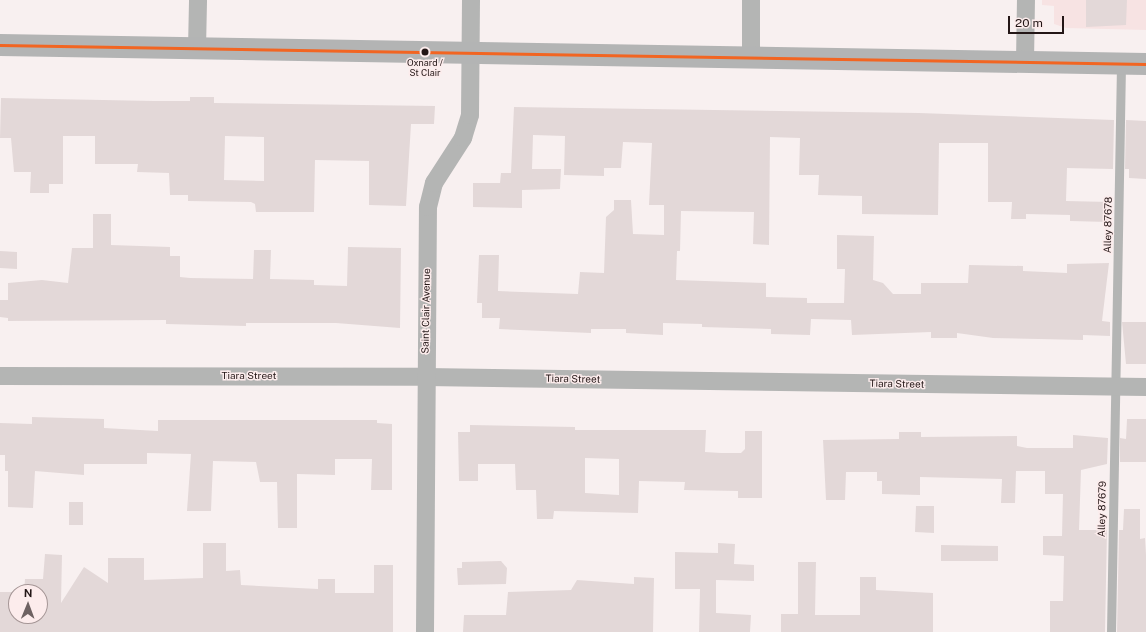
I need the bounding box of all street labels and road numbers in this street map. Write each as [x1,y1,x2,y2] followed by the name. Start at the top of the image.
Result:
[1102,197,1114,253] street label: Alley 87678
[419,268,433,354] street label: Saint Clair Avenue
[222,370,276,382] street label: Tiara Street
[545,373,601,385] street label: Tiara Street
[869,378,925,390] street label: Tiara Street
[1096,481,1108,537] street label: Alley 87679

